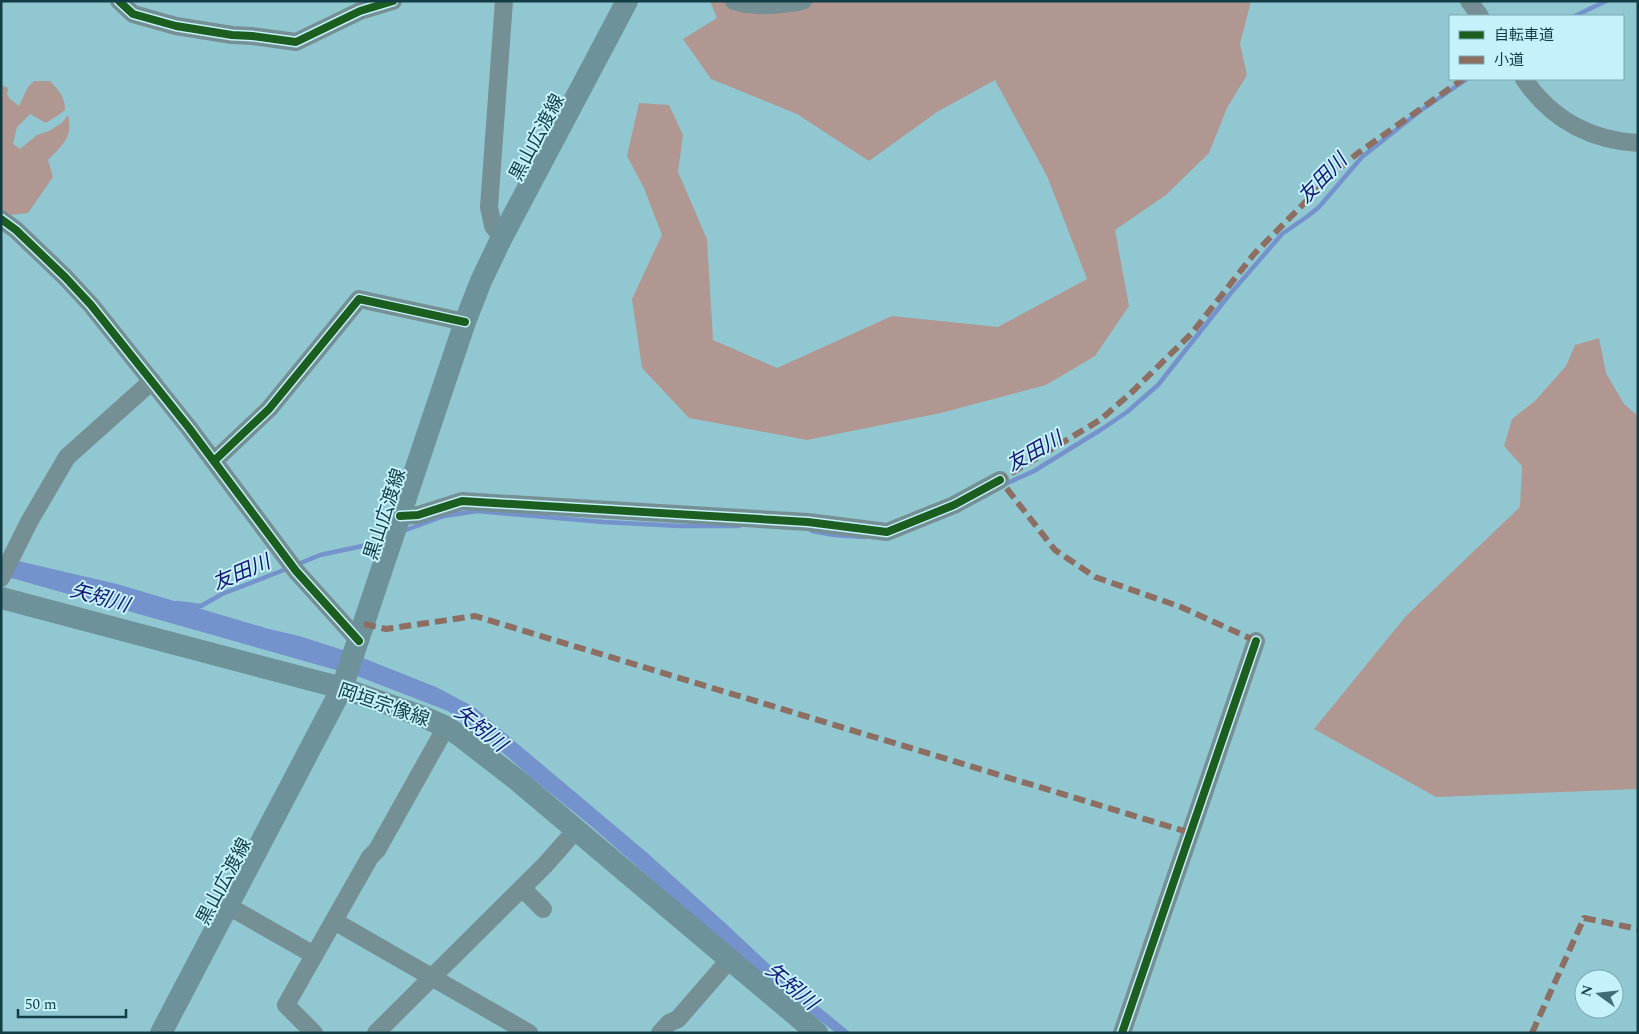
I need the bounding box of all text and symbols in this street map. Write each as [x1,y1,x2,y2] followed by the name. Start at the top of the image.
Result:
[1449,15,1624,80] legend
[1494,24,1554,47] text: 自転車道
[1494,49,1524,72] text: 小道
[502,89,572,186] street label: 黒山広渡線
[1291,145,1356,211] water label: 友田川
[1001,423,1070,480] water label: 友田川
[357,465,414,564] street label: 黒山広渡線
[208,547,277,598] water label: 友田川
[67,575,135,621] water label: 矢矧川
[334,676,433,735] street label: 岡垣宗像線
[448,698,515,761] water label: 矢矧川
[189,833,259,930] street label: 黒山広渡線
[759,956,826,1019] water label: 矢矧川
[1574,969,1624,1019] north arrow
[1575,983,1599,999] text: N
[18,986,125,1018] scale bar
[25,993,57,1016] text: 50 m

